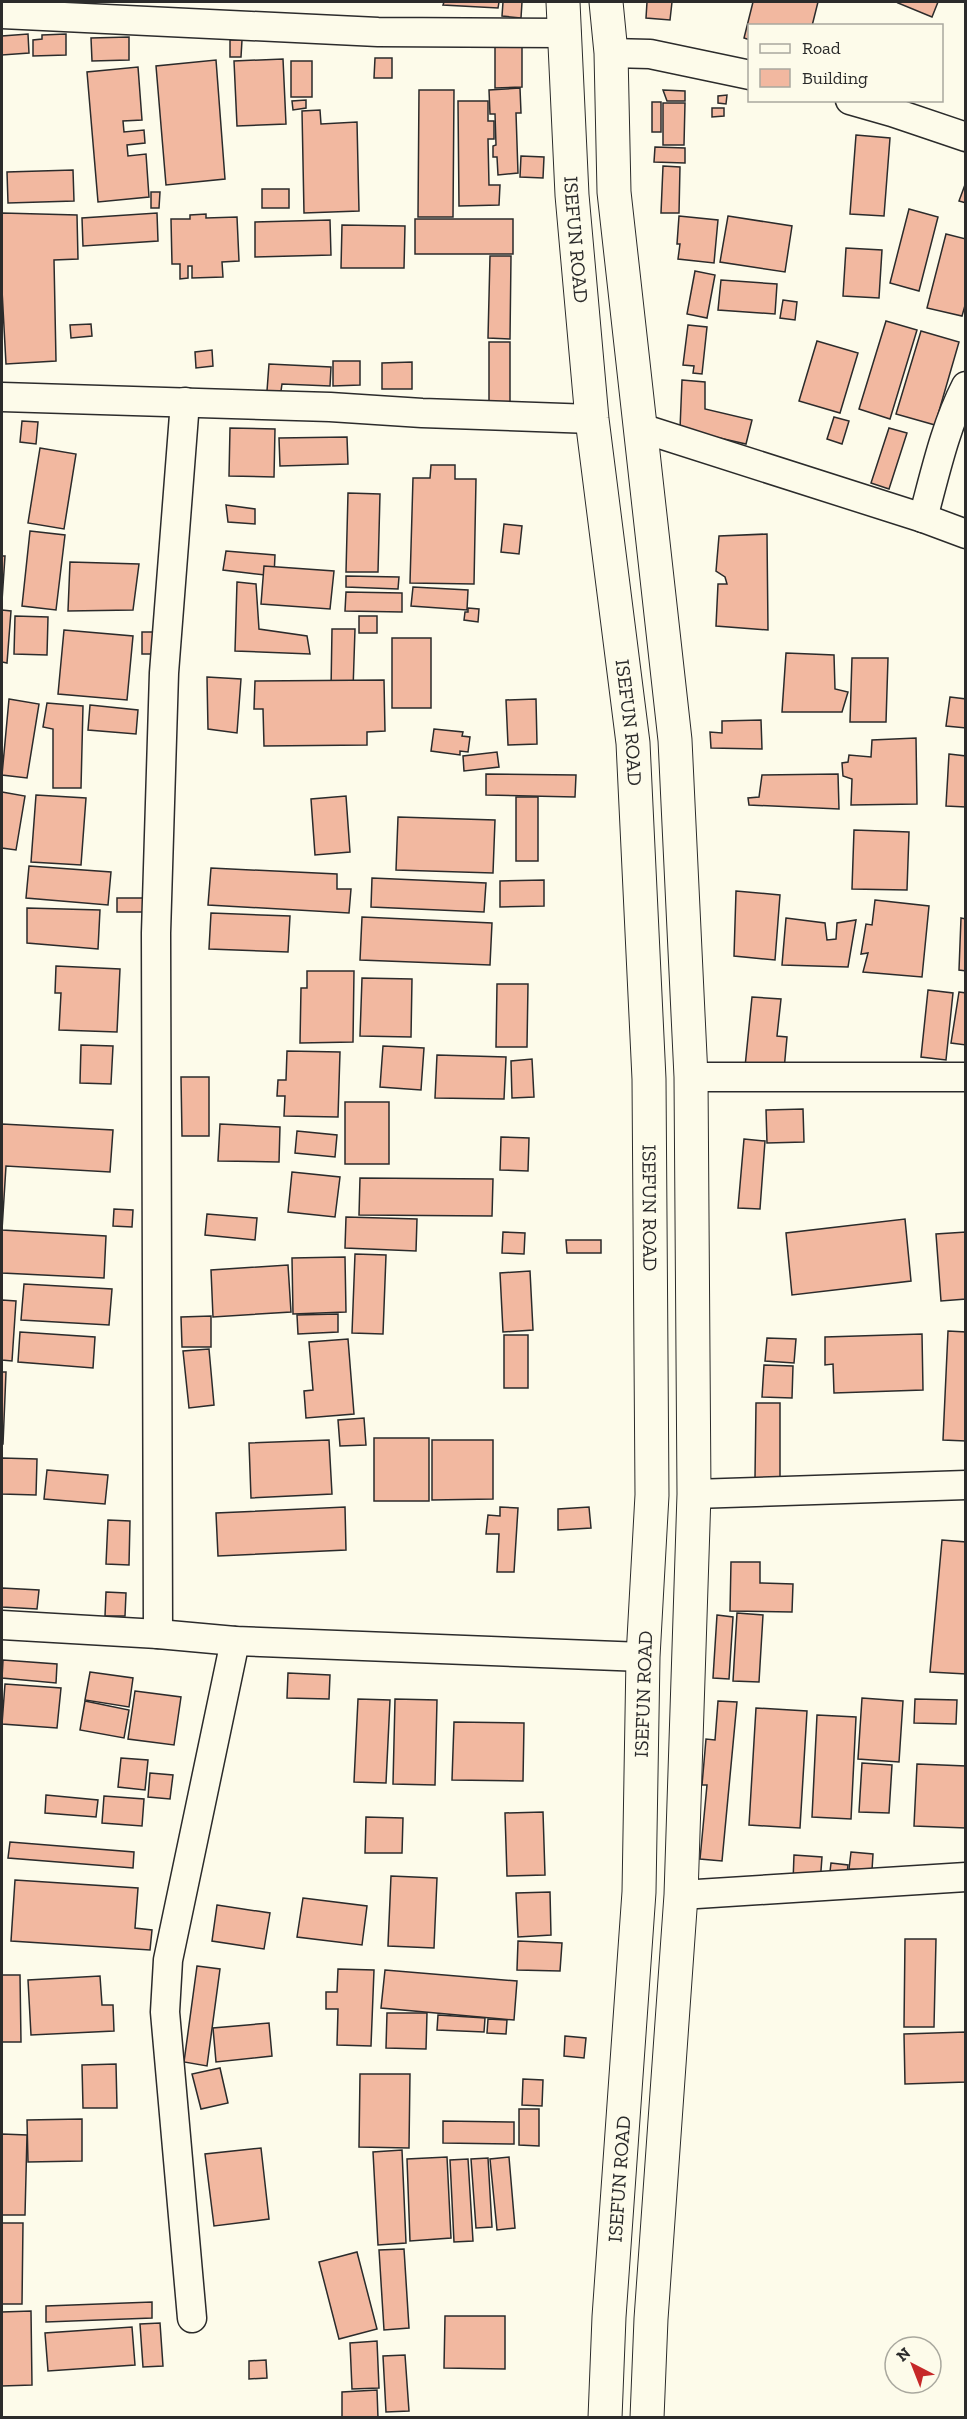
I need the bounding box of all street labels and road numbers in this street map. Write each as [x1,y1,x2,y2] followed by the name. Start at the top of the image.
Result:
[559,176,594,304] street label: ISEFUN ROAD
[611,658,647,786] street label: ISEFUN ROAD
[637,1144,662,1272] street label: ISEFUN ROAD
[629,1630,657,1758] street label: ISEFUN ROAD
[603,2115,635,2243] street label: ISEFUN ROAD

